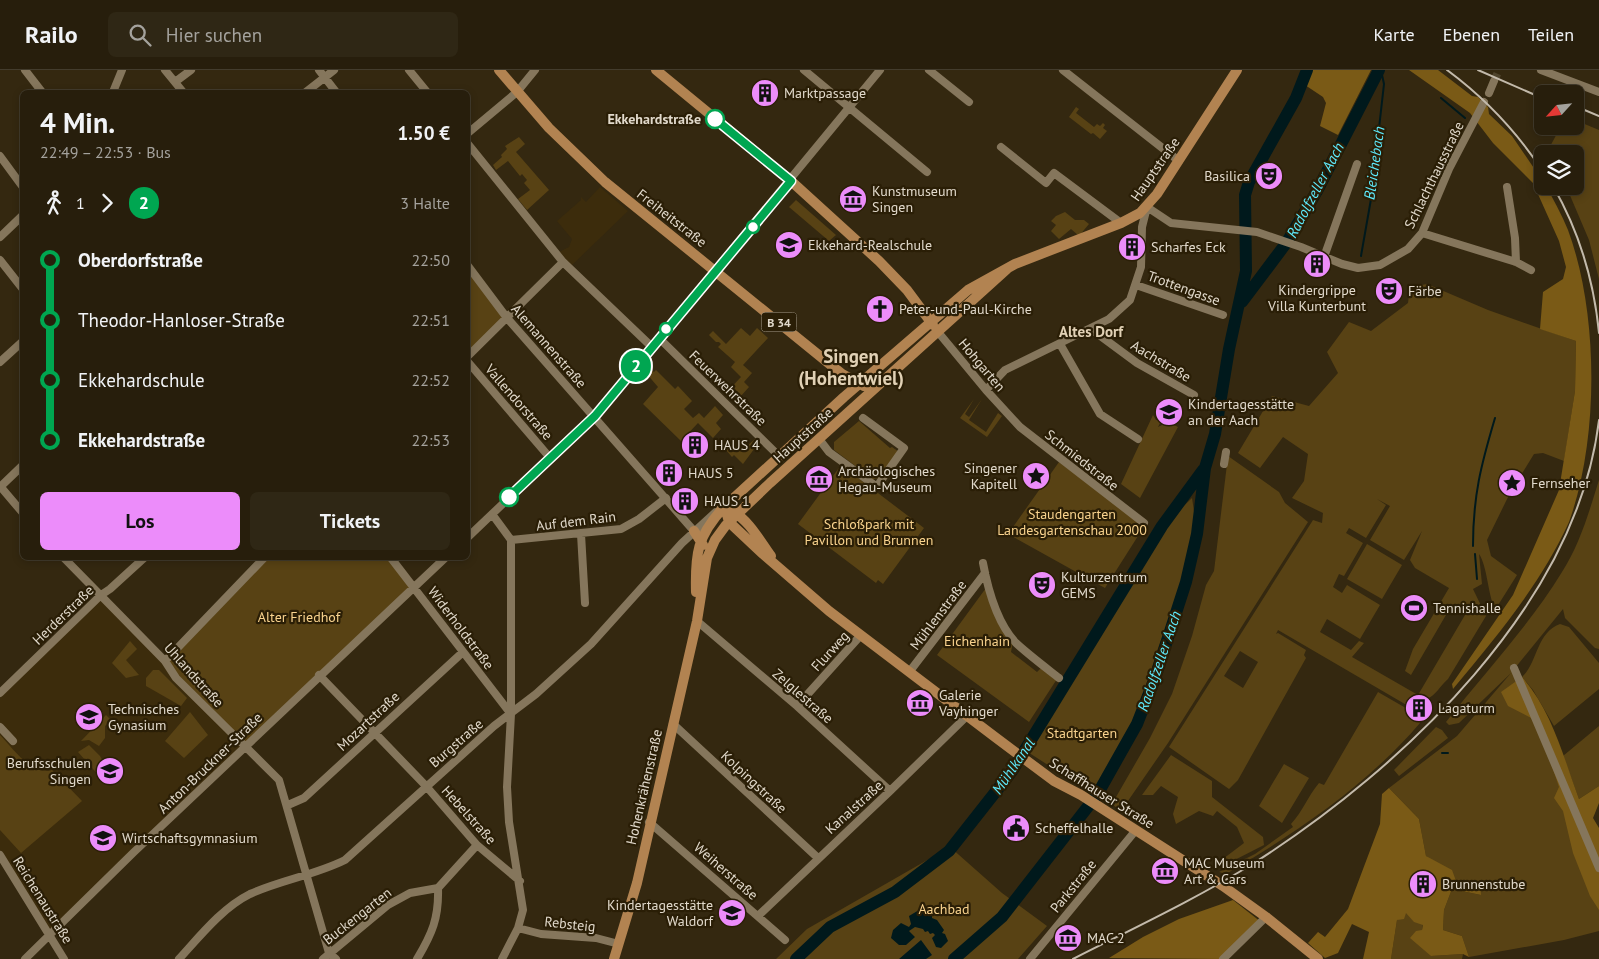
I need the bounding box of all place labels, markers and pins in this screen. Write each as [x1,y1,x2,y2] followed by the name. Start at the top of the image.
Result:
[750,78,780,108] building icon: Marktpassage
[784,84,866,102] place label: Marktpassage
[705,109,725,129] marker: Ekkehardstraße
[607,110,701,128] place label: Ekkehardstraße
[1254,161,1284,191] theatre icon: Basilica
[1204,167,1250,185] place label: Basilica
[872,182,957,216] place label: Kunstmuseum Singen
[838,184,868,214] museum icon: Kunstmuseum Singen
[746,220,760,234] unlabelled marker
[774,230,804,260] school or university icon: Ekkehard-Realschule
[1117,232,1147,262] building icon: Scharfes Eck
[808,236,932,254] place label: Ekkehard-Realschule
[1151,238,1226,256] place label: Scharfes Eck
[1302,249,1332,279] building icon: Kindergrippe Villa Kunterbunt
[1374,276,1404,306] theatre icon: Färbe
[1267,281,1366,315] place label: Kindergrippe Villa Kunterbunt
[1408,282,1442,300] place label: Färbe
[865,294,895,324] church icon: Peter-und-Paul-Kirche
[899,300,1032,318] place label: Peter-und-Paul-Kirche
[659,322,673,336] unlabelled marker
[1188,395,1294,429] place label: Kindertagesstätte an der Aach
[1154,397,1184,427] school or university icon: Kindertagesstätte an der Aach
[680,430,710,460] building icon: HAUS 4
[714,436,760,454] place label: HAUS 4
[654,458,684,488] building icon: HAUS 5
[964,459,1017,493] place label: Singener Kapitell
[1021,461,1051,491] place icon: Singener Kapitell
[838,462,935,496] place label: Archäologisches Hegau-Museum
[688,464,734,482] place label: HAUS 5
[804,464,834,494] museum icon: Archäologisches Hegau-Museum
[1497,468,1527,498] place icon: Fernseher
[1531,474,1591,492] place label: Fernseher
[670,486,700,516] building icon: HAUS 1
[499,487,519,507] unlabelled marker
[704,492,750,510] place label: HAUS 1
[1061,568,1147,602] place label: Kulturzentrum GEMS
[1027,570,1057,600] theatre icon: Kulturzentrum GEMS
[1399,593,1429,623] sports icon: Tennishalle
[1433,599,1501,617] place label: Tennishalle
[938,686,998,720] place label: Galerie Vayhinger
[905,688,935,718] museum icon: Galerie Vayhinger
[1404,693,1434,723] building icon: Lagaturm
[1438,699,1495,717] place label: Lagaturm
[108,700,179,734] place label: Technisches Gynasium
[74,702,104,732] school or university icon: Technisches Gynasium
[7,754,91,788] place label: Berufsschulen Singen
[95,756,125,786] school or university icon: Berufsschulen Singen
[1001,813,1031,843] public building icon: Scheffelhalle
[1035,819,1113,837] place label: Scheffelhalle
[88,823,118,853] school or university icon: Wirtschaftsgymnasium
[122,829,258,847] place label: Wirtschaftsgymnasium
[1184,854,1265,888] place label: MAC Museum Art & Cars
[1150,856,1180,886] museum icon: MAC Museum Art & Cars
[1408,869,1438,899] building icon: Brunnenstube
[1442,875,1525,893] place label: Brunnenstube
[607,896,714,930] place label: Kindertagesstätte Waldorf
[717,898,747,928] school or university icon: Kindertagesstätte Waldorf
[1053,923,1083,953] museum icon: MAC 2
[1087,929,1125,947] place label: MAC 2

